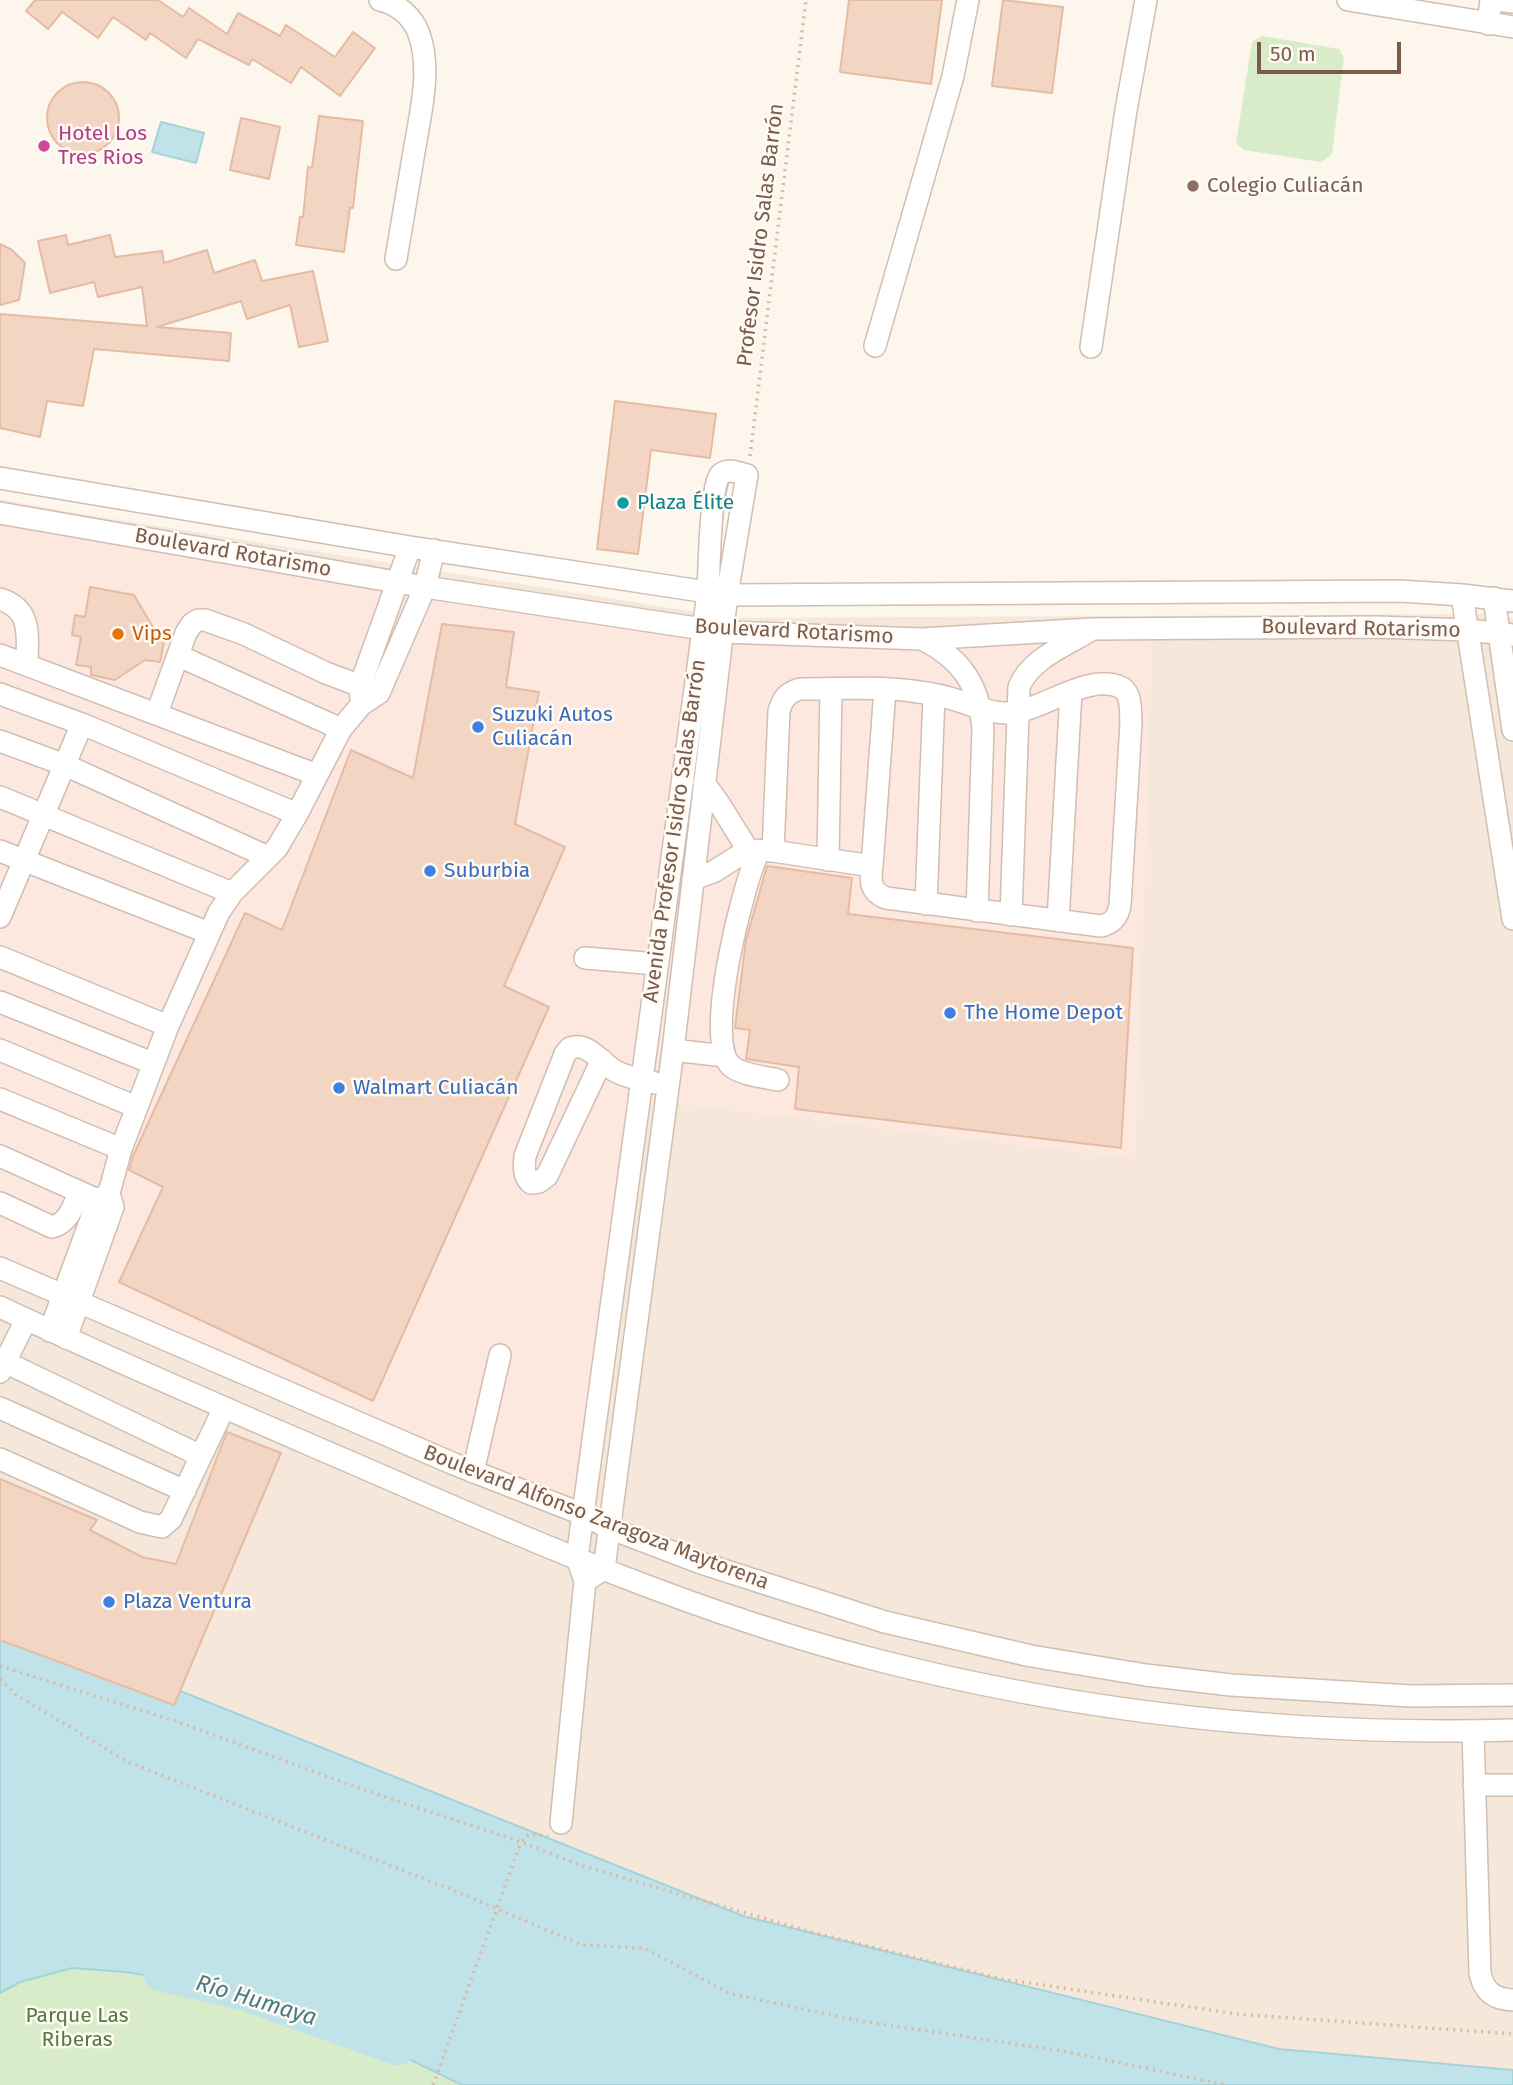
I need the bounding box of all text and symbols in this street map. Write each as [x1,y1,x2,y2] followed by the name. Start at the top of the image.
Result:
[1261,28,1404,72] scale bar
[1270,41,1316,67] text: 50 m
[732,102,790,368] street label: Profesor Isidro Salas Barrón
[58,121,147,171] place label: Hotel Los Tres Rios
[36,138,52,154] marker: Hotel Los Tres Rios
[1207,173,1363,199] place label: Colegio Culiacán
[1185,178,1201,194] marker: Colegio Culiacán
[637,490,734,516] place label: Plaza Élite
[615,495,631,511] marker: Plaza Élite
[133,523,333,583] street label: Boulevard Rotarismo
[694,614,894,650] street label: Boulevard Rotarismo
[1261,615,1461,643] street label: Boulevard Rotarismo
[132,621,172,647] place label: Vips
[110,626,126,642] marker: Vips
[638,658,712,1004] street label: Avenida Profesor Isidro Salas Barrón
[492,702,613,752] place label: Suzuki Autos Culiacán
[470,719,486,735] marker: Suzuki Autos Culiacán
[444,858,530,884] place label: Suburbia
[422,863,438,879] marker: Suburbia
[964,1000,1123,1026] place label: The Home Depot
[942,1005,958,1021] marker: The Home Depot
[353,1075,518,1101] place label: Walmart Culiacán
[331,1080,347,1096] marker: Walmart Culiacán
[420,1440,772,1596] street label: Boulevard Alfonso Zaragoza Maytorena
[123,1589,252,1615] place label: Plaza Ventura
[101,1594,117,1610] marker: Plaza Ventura
[192,1970,320,2032] water label: Río Humaya
[25,2003,129,2053] park label: Parque Las Riberas

